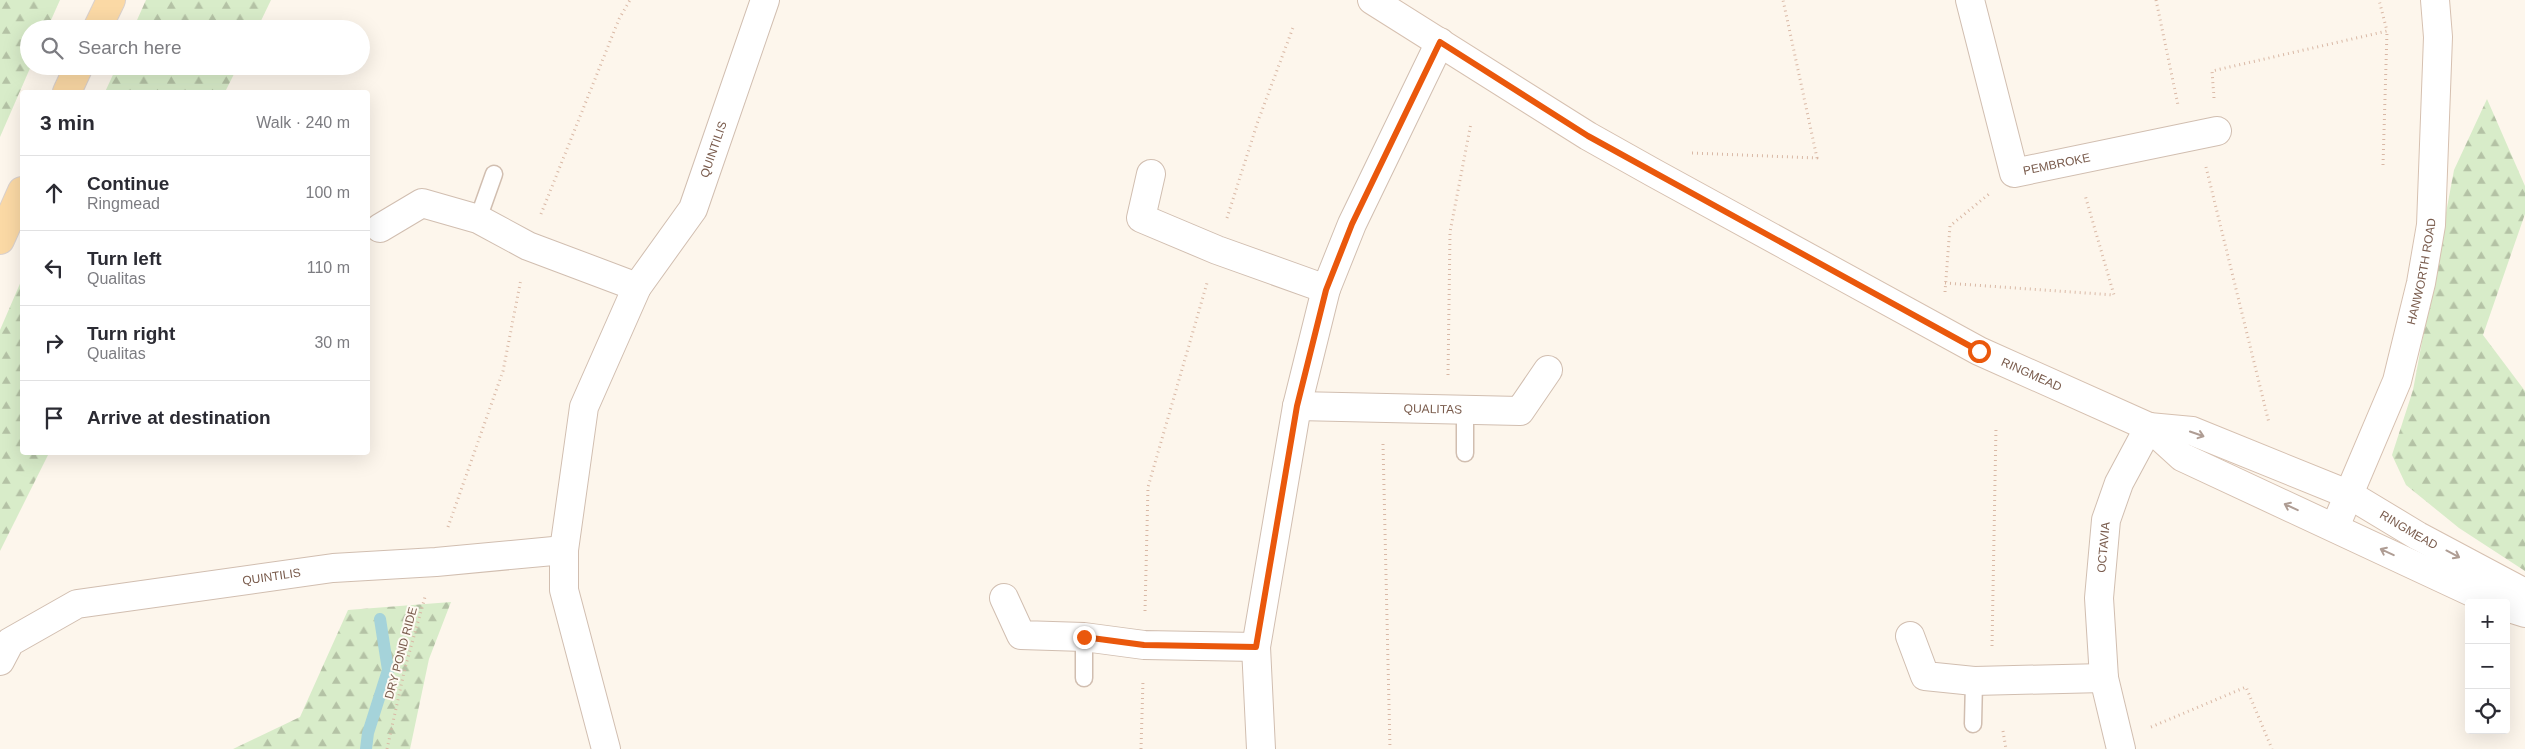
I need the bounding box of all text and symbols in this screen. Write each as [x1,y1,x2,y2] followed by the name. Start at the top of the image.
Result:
[20,20,370,75] search box
[38,34,66,62] icon: search
[78,37,182,58] text: Search here
[40,111,95,134] text: 3 min
[256,114,350,131] text: Walk · 240 m
[697,119,730,180] street label: QUINTILIS
[2022,150,2091,178] street label: PEMBROKE
[87,173,169,194] text: Continue
[40,179,68,207] icon: ahead
[306,184,350,201] text: 100 m
[87,195,160,212] text: Ringmead
[2404,218,2438,326] street label: HANWORTH ROAD
[87,248,162,269] text: Turn left
[40,254,68,282] icon: left
[307,259,350,276] text: 110 m
[87,270,146,287] text: Qualitas
[87,323,175,344] text: Turn right
[40,329,68,357] icon: right
[314,334,350,351] text: 30 m
[1968,340,1991,363] route start
[87,345,146,362] text: Qualitas
[1999,355,2064,394] street label: RINGMEAD
[1404,401,1462,417] street label: QUALITAS
[40,404,68,432] icon: arrive
[87,407,271,428] text: Arrive at destination
[2188,429,2204,439] one-way arrow
[2284,501,2299,511] one-way arrow
[2377,508,2440,552] street label: RINGMEAD
[2094,521,2113,573] street label: OCTAVIA
[2380,547,2395,556] one-way arrow
[2446,549,2461,559] one-way arrow
[242,566,302,588] street label: QUINTILIS
[2465,599,2510,734] map controls
[2465,599,2510,644] button: +
[382,605,420,701] street label: DRY POND RIDE
[1073,626,1096,649] route end
[2465,644,2510,689] button: −
[2465,689,2510,734] button: locate

